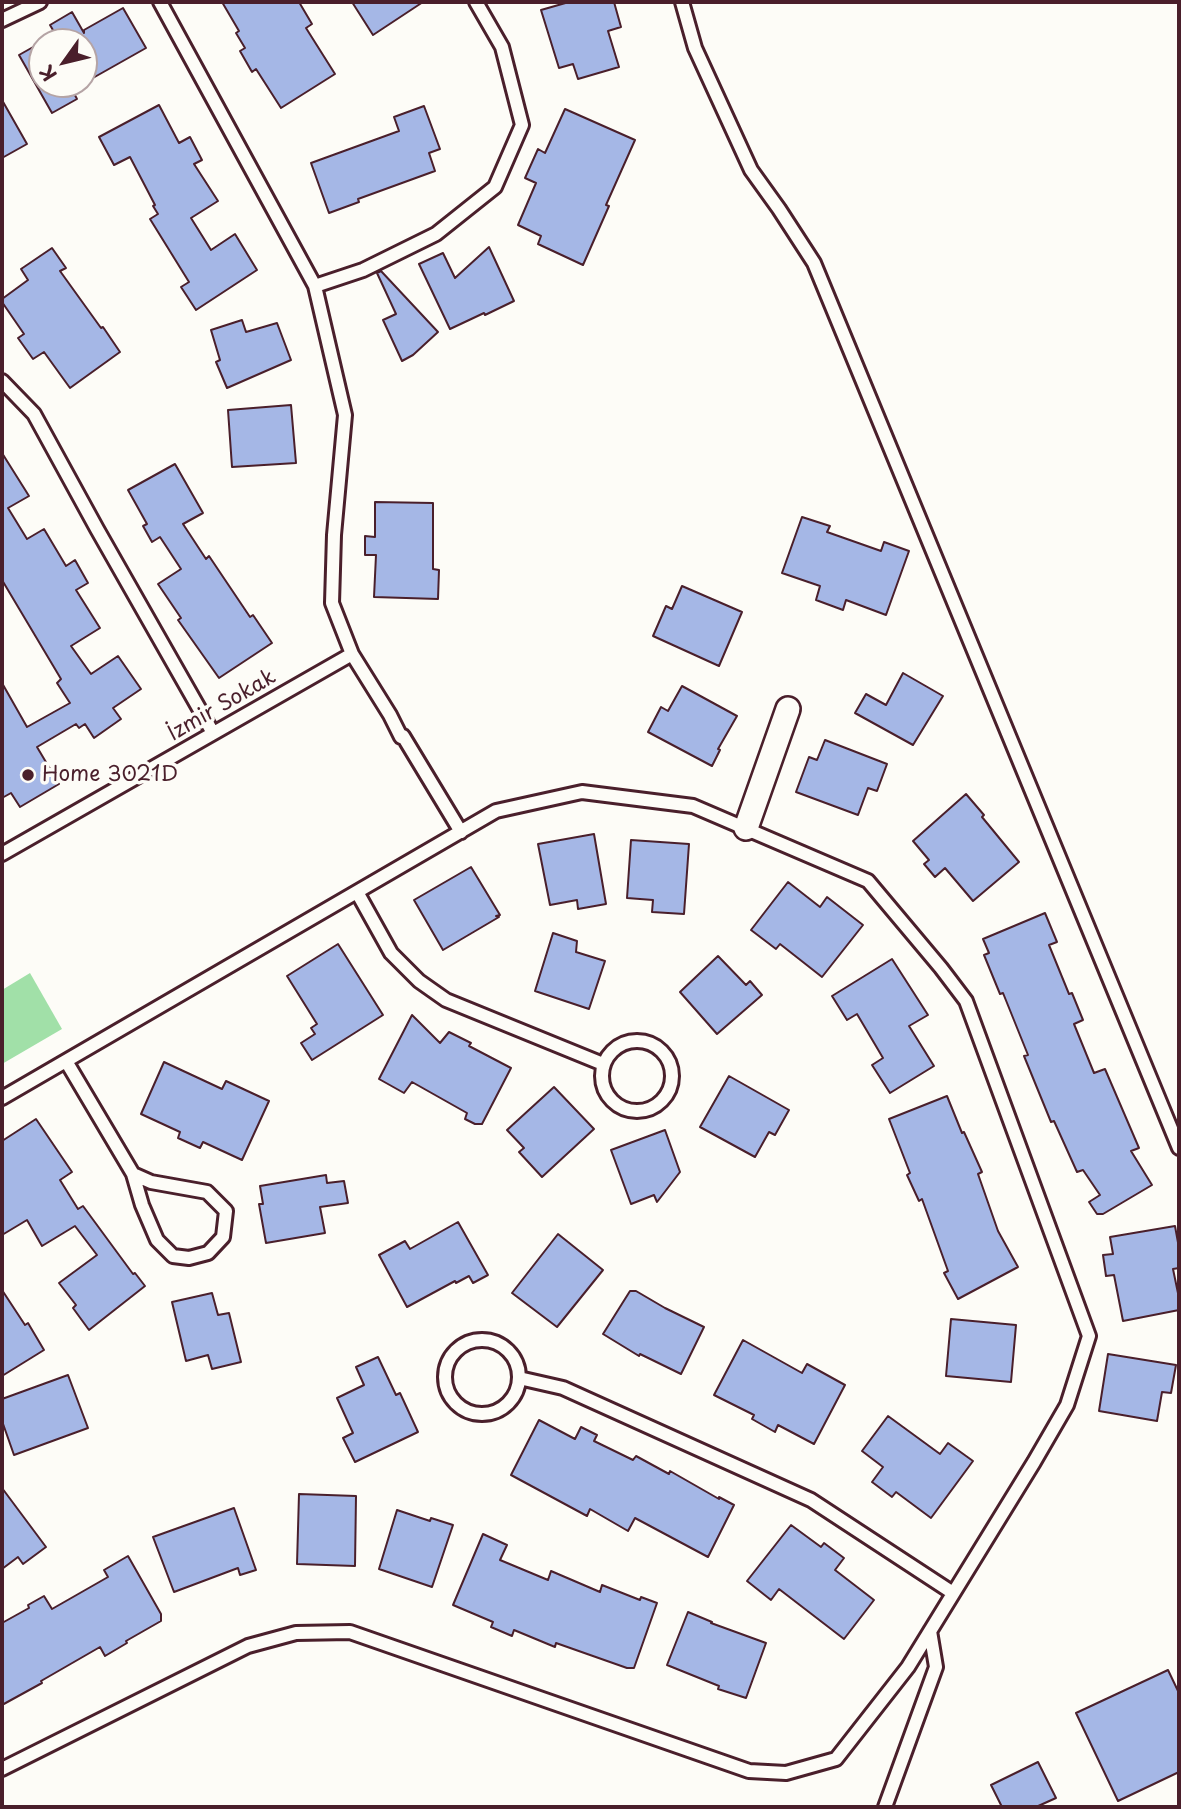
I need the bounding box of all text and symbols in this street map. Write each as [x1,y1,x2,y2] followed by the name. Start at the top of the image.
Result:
[28,28,98,98] north arrow
[32,60,63,87] text: K
[163,665,281,747] street label: İzmir Sokak
[42,762,178,788] place label: Home 3021D
[20,767,36,783] marker: Home 3021D

